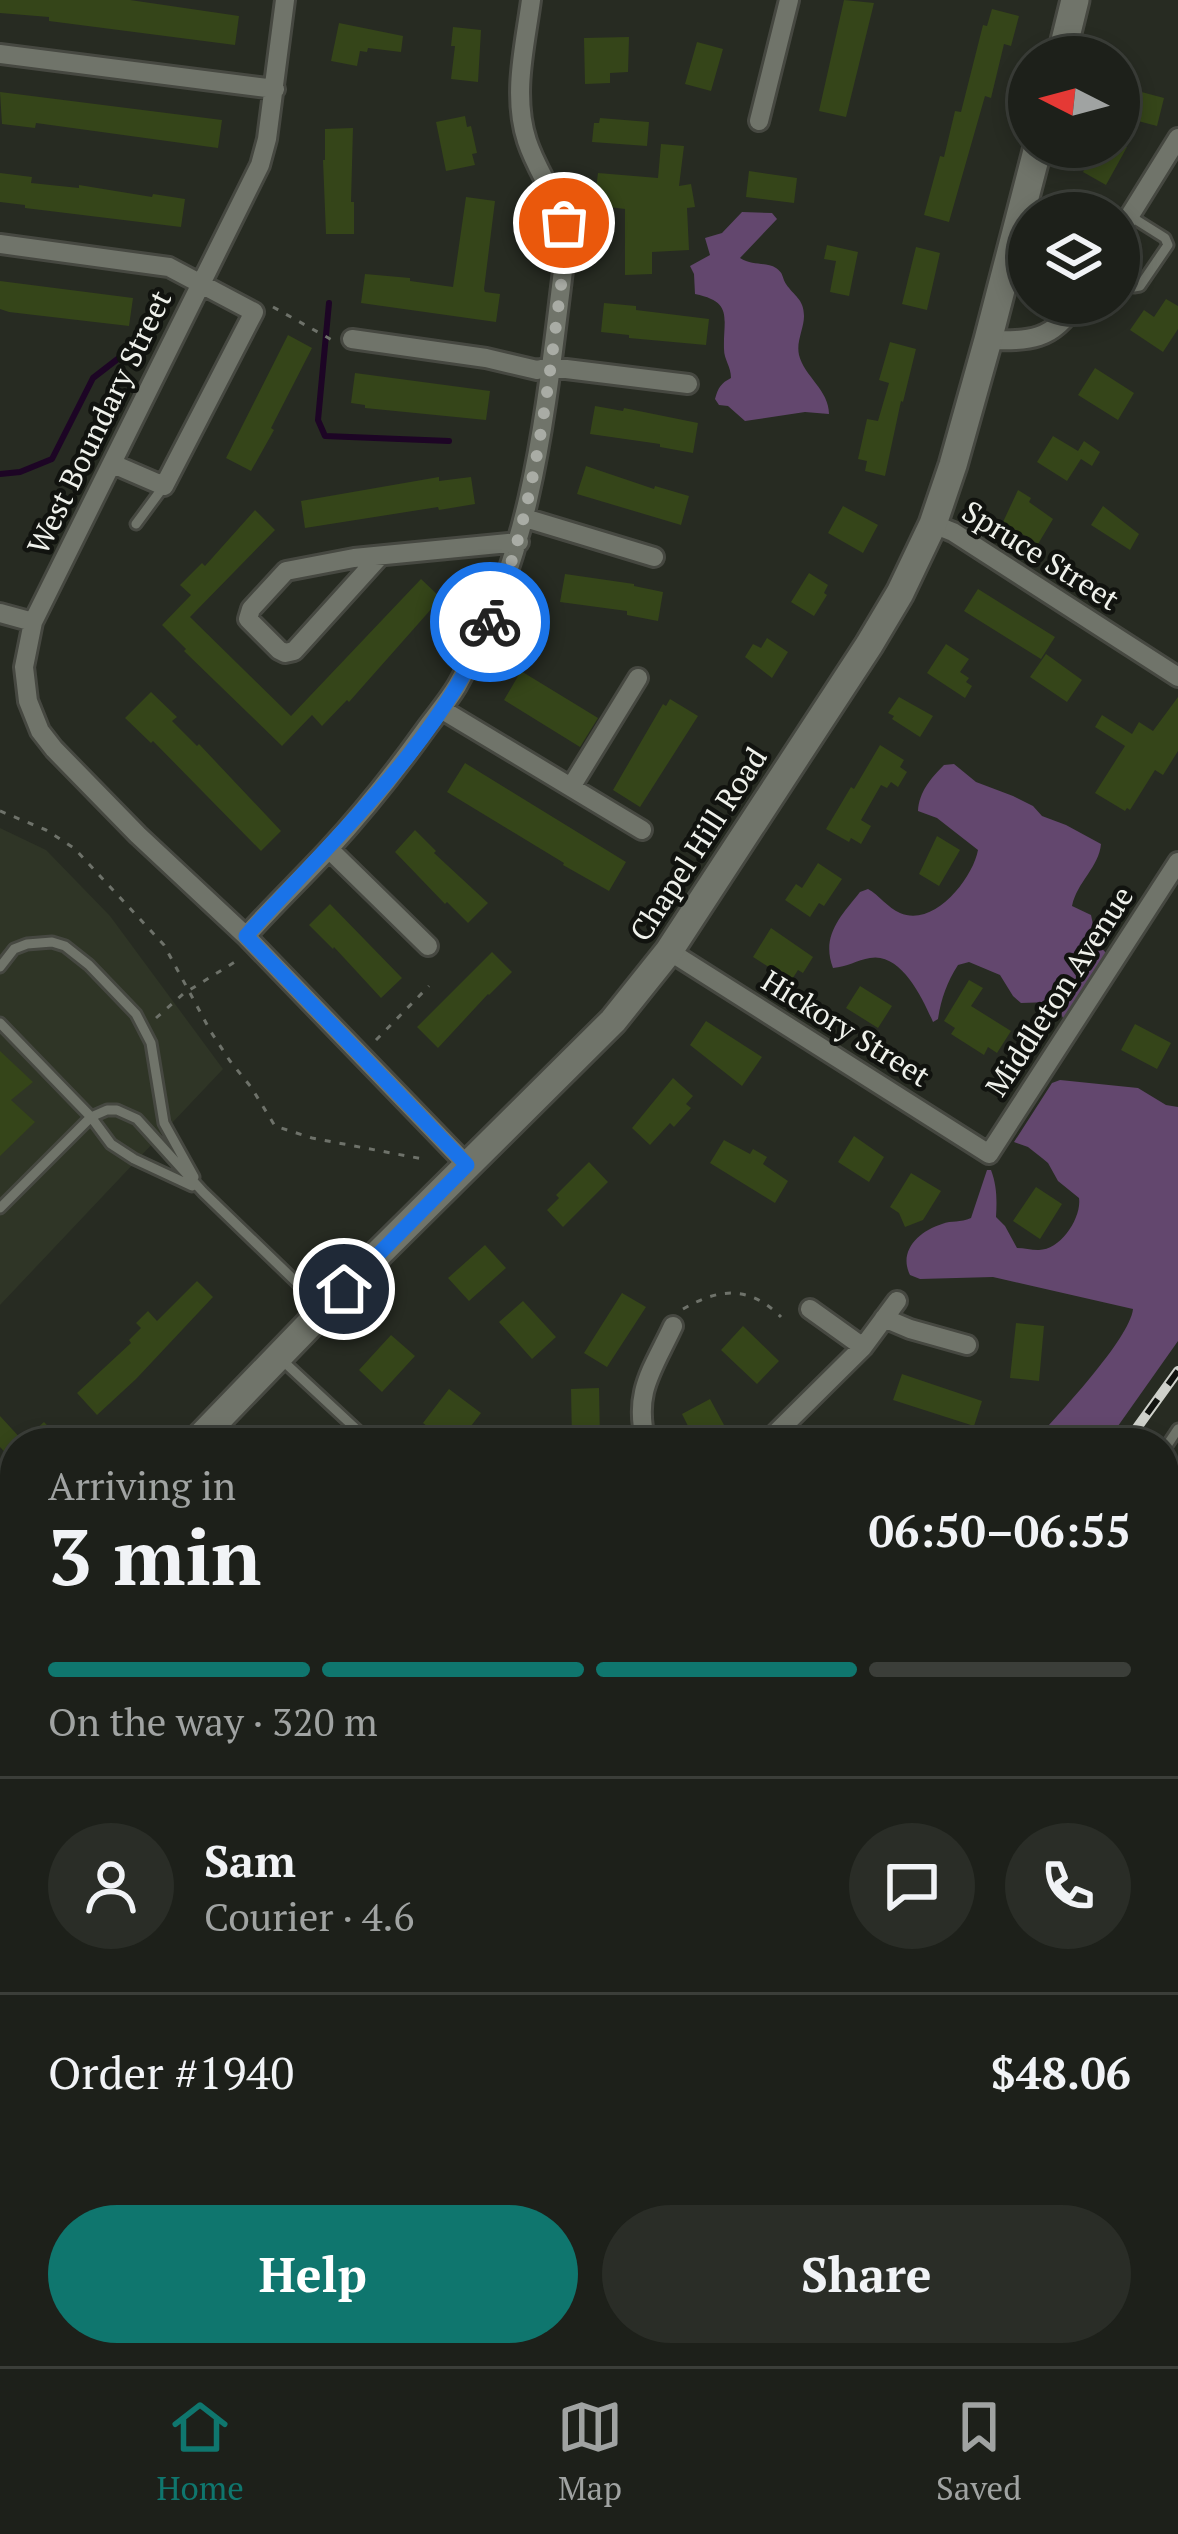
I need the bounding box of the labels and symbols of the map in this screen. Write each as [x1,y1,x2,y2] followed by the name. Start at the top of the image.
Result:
[1008,36,1140,168] north arrow
[513,172,615,274] pin
[18,283,180,561] street label: West Boundary Street
[955,491,1127,619] street label: Spruce Street
[430,562,550,682] courier
[620,739,776,949] street label: Chapel Hill Road
[976,878,1142,1104] street label: Middleton Avenue
[754,960,938,1096] street label: Hickory Street
[293,1238,395,1340] pin

